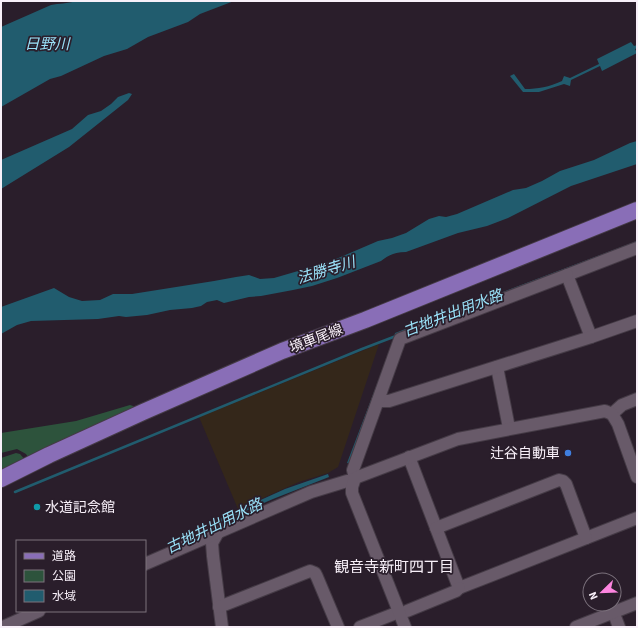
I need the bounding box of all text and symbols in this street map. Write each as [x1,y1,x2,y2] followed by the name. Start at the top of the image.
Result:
[24,34,71,55] water label: 日野川
[294,251,360,289] water label: 法勝寺川
[400,284,508,342] water label: 古地井出用水路
[287,320,346,358] street label: 境車尾線
[490,444,560,464] place label: 辻谷自動車
[563,448,573,458] marker: 辻谷自動車
[162,493,268,559] water label: 古地井出用水路
[45,498,115,518] place label: 水道記念館
[32,502,42,512] marker: 水道記念館
[16,540,146,612] legend
[52,548,76,565] text: 道路
[334,557,454,578] district label: 観音寺新町四丁目
[52,568,76,585] text: 公園
[582,572,622,612] north arrow
[52,588,76,605] text: 水域
[585,589,602,602] text: N

